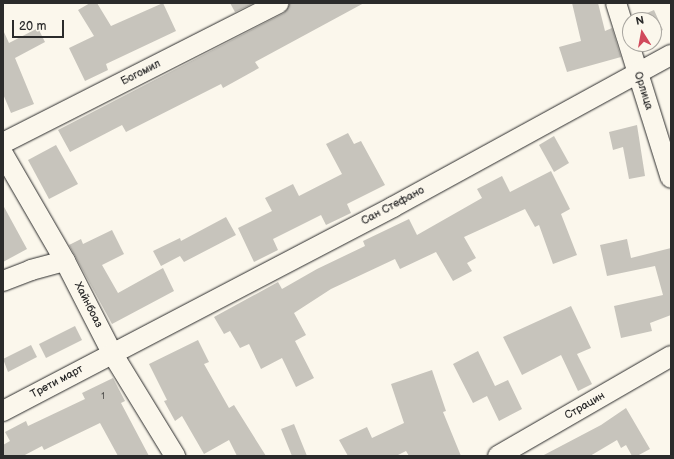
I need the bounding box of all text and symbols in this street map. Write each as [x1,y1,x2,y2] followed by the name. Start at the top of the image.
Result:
[14,12,66,38] scale bar
[622,12,662,52] north arrow
[635,14,645,28] text: N
[19,19,46,34] text: 20 m
[119,57,163,89] street label: Богомил
[631,70,655,112] street label: Орлица
[359,184,427,228] street label: Сан Стефано
[71,280,105,330] street label: Хайнбоаз
[28,363,86,401] street label: Трети март
[563,389,607,423] street label: Страцин
[101,392,105,402] house number: 1

